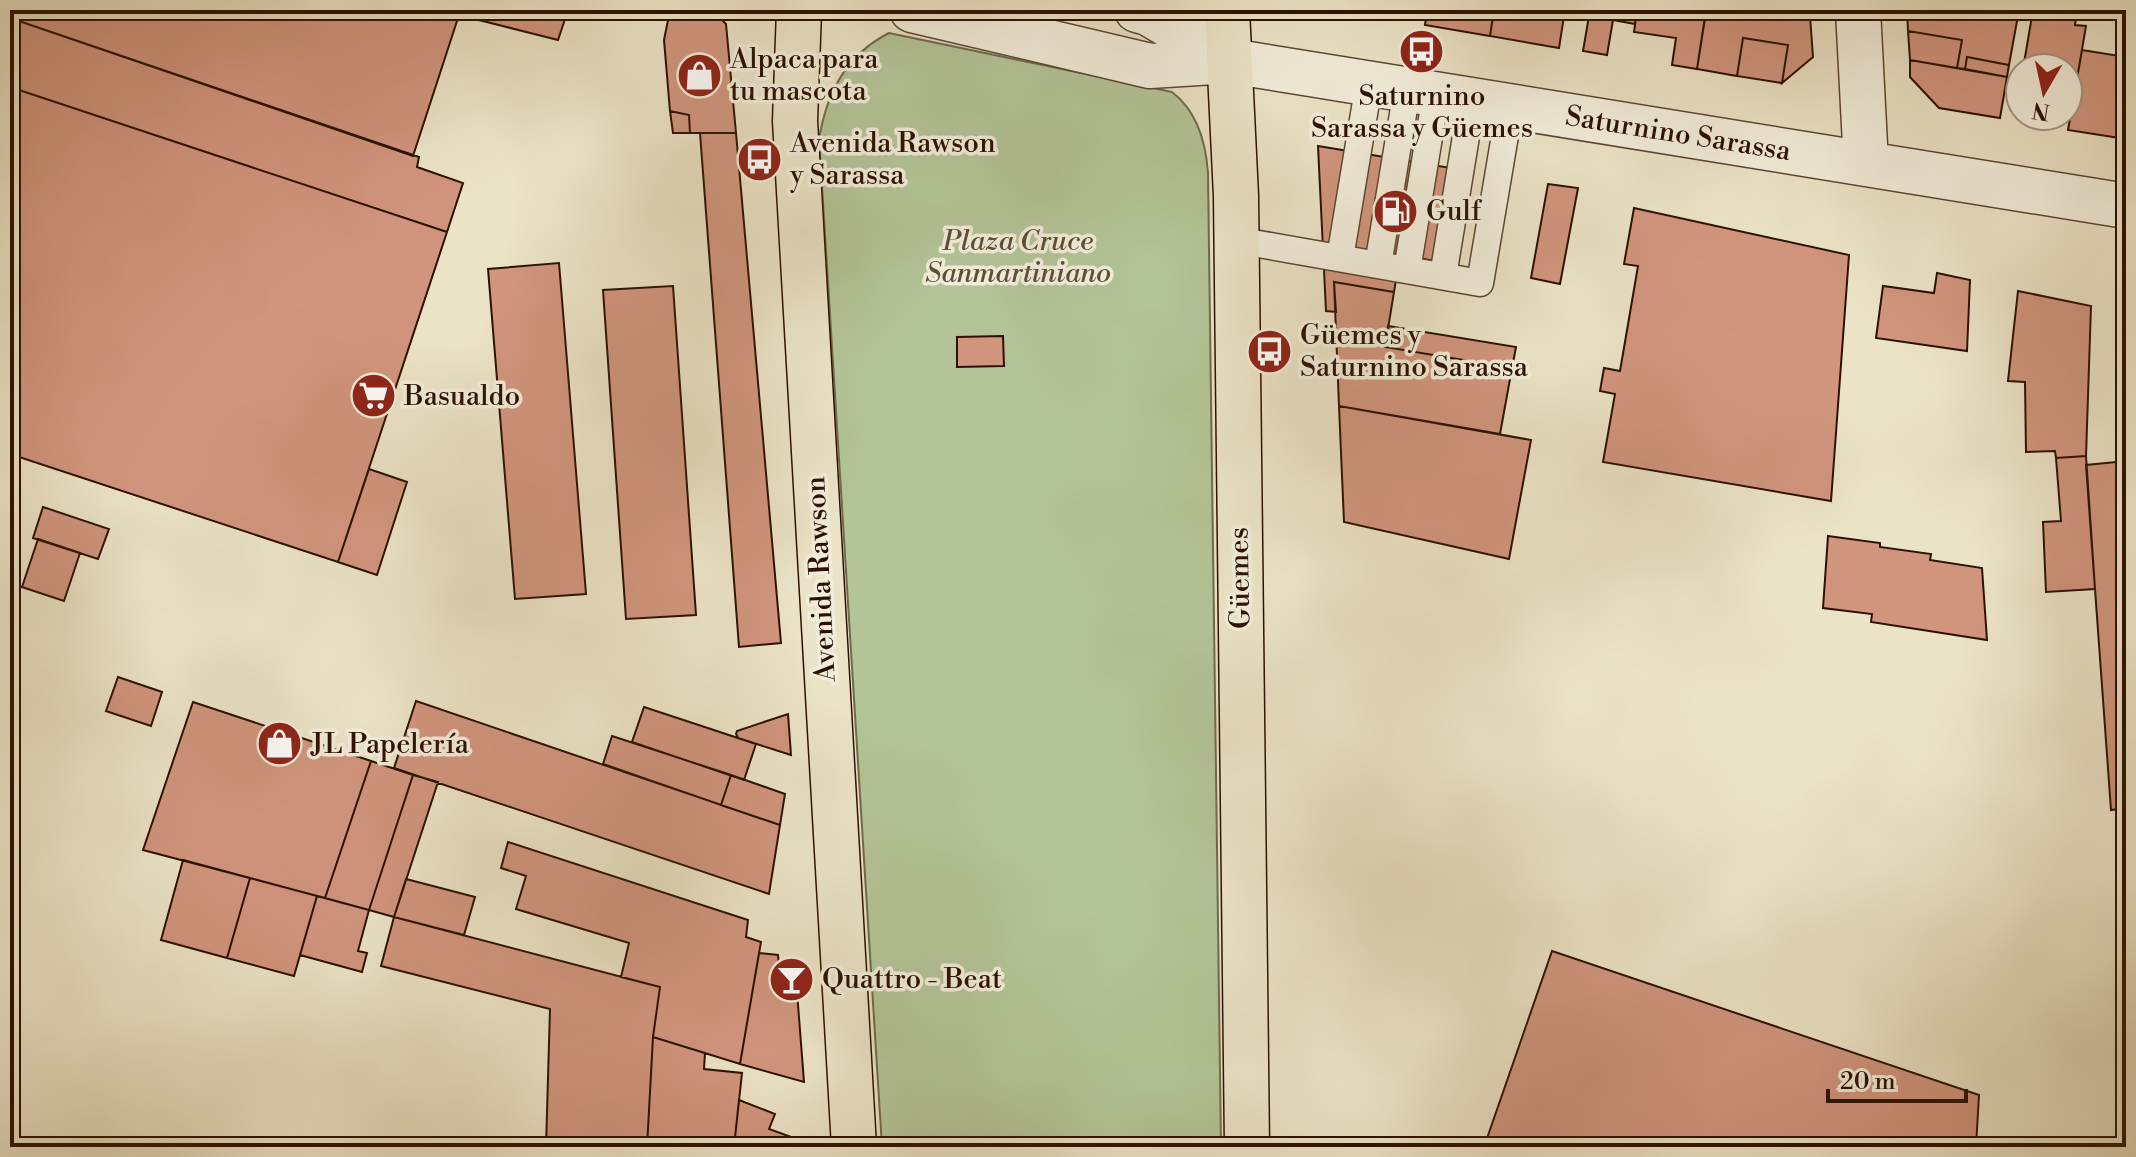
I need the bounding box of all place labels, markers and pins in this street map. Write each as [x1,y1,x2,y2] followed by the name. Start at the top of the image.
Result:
[1398,28,1446,76] bus stop icon: Saturnino Sarassa y Güemes
[729,42,879,109] place label: Alpaca para tu mascota
[675,51,723,99] shop icon: Alpaca para tu mascota
[1311,79,1533,146] place label: Saturnino Sarassa y Güemes
[789,126,996,193] place label: Avenida Rawson y Sarassa
[735,135,783,183] bus stop icon: Avenida Rawson y Sarassa
[1371,187,1419,235] fuel station icon: Gulf
[1426,194,1483,229] place label: Gulf
[1300,318,1529,385] place label: Güemes y Saturnino Sarassa
[1245,327,1293,375] bus stop icon: Güemes y Saturnino Sarassa
[349,372,397,420] supermarket icon: Basualdo
[403,379,520,414] place label: Basualdo
[256,720,304,768] shop icon: JL Papelería
[310,727,470,762] place label: JL Papelería
[767,955,815,1003] bar icon: Quattro - Beat
[822,962,1002,997] place label: Quattro - Beat

